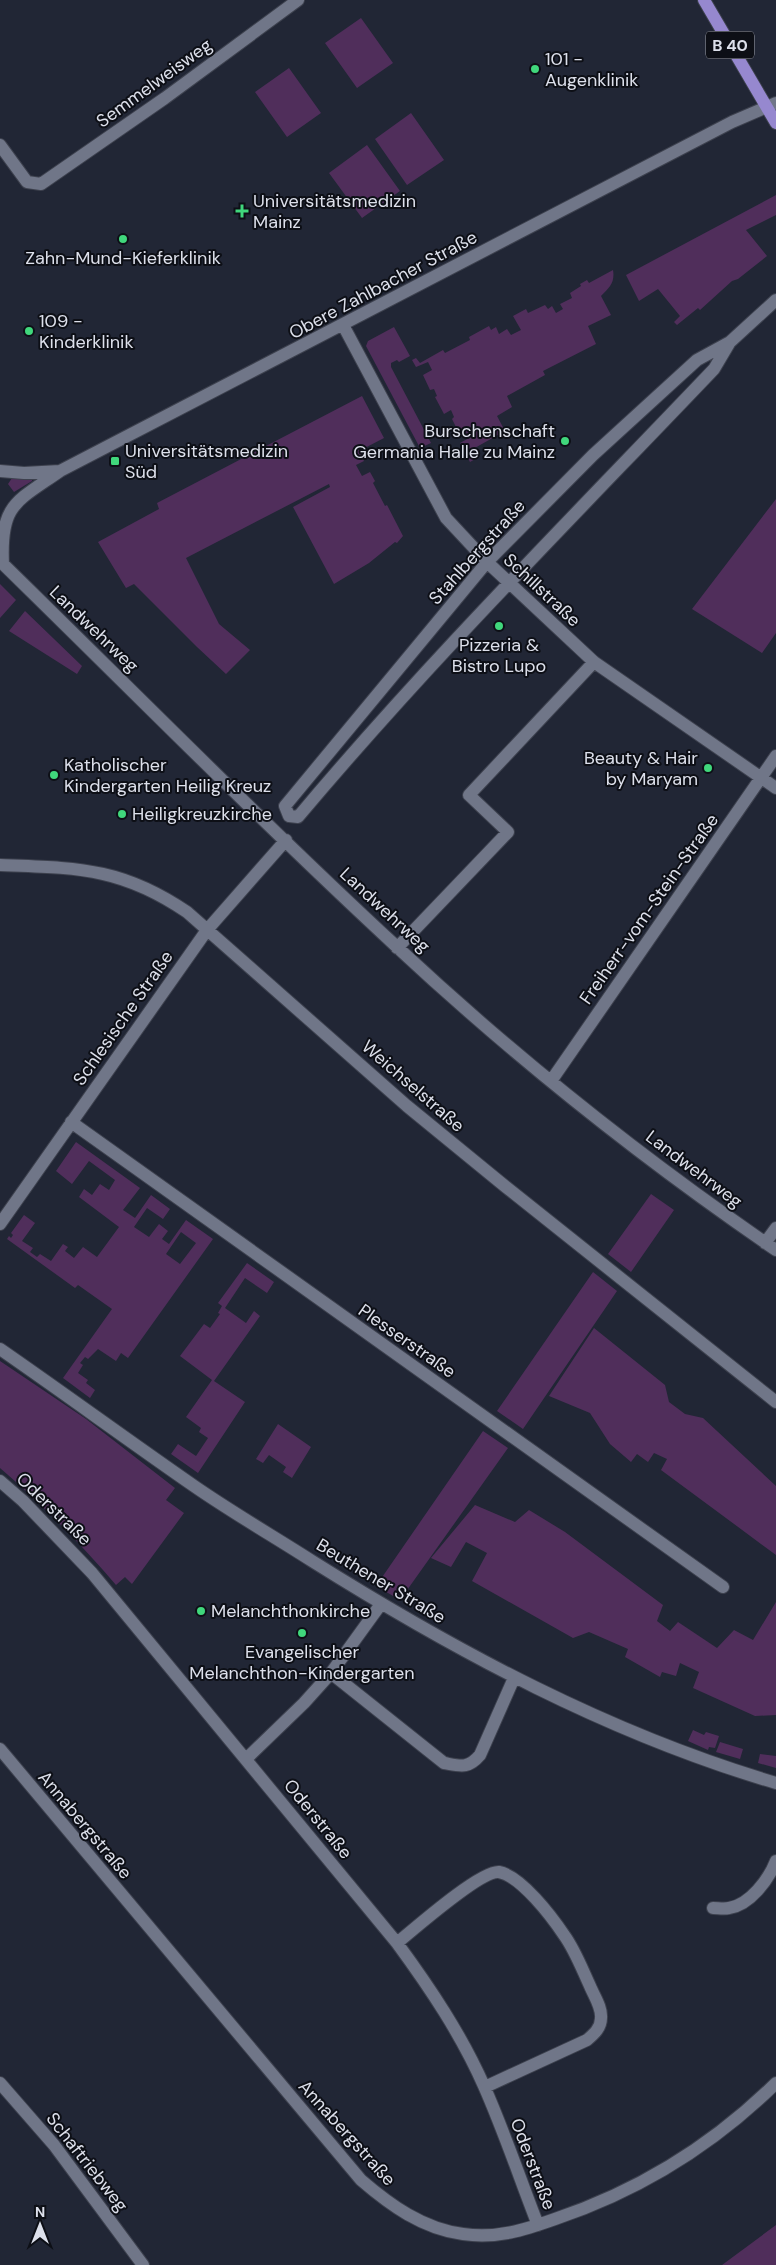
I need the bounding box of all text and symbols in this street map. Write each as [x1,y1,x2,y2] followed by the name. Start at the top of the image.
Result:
[706,32,754,58] road number: B 40
[91,33,217,133] street label: Semmelweisweg
[545,47,638,92] place label: 101 - Augenklinik
[529,63,541,75] marker: 101 - Augenklinik
[253,189,416,234] place label: Universitätsmedizin Mainz
[235,204,249,218] marker: Universitätsmedizin Mainz
[285,225,481,345] street label: Obere Zahlbacher Straße
[117,233,129,245] marker: Zahn-Mund-Kieferklinik
[25,246,221,270] place label: Zahn-Mund-Kieferklinik
[39,309,133,354] place label: 109 - Kinderklinik
[23,325,35,337] marker: 109 - Kinderklinik
[353,419,555,464] place label: Burschenschaft Germania Halle zu Mainz
[559,435,571,447] marker: Burschenschaft Germania Halle zu Mainz
[125,439,288,484] place label: Universitätsmedizin Süd
[109,455,121,467] marker: Universitätsmedizin Süd
[423,494,531,610] street label: Stahlbergstraße
[498,548,586,632] street label: Schillstraße
[44,580,144,678] street label: Landwehrweg
[493,620,505,632] marker: Pizzeria & Bistro Lupo
[452,633,546,678] place label: Pizzeria & Bistro Lupo
[584,746,698,791] place label: Beauty & Hair by Maryam
[64,753,271,798] place label: Katholischer Kindergarten Heilig Kreuz
[702,762,714,774] marker: Beauty & Hair by Maryam
[48,769,60,781] marker: Katholischer Kindergarten Heilig Kreuz
[132,802,272,826] place label: Heiligkreuzkirche
[116,808,128,820] marker: Heiligkreuzkirche
[574,809,724,1009] street label: Freiherr-vom-Stein-Straße
[335,862,435,958] street label: Landwehrweg
[68,946,178,1090] street label: Schlesische Straße
[356,1035,470,1137] street label: Weichselstraße
[641,1125,747,1213] street label: Landwehrweg
[354,1299,460,1383] street label: Plesserstraße
[11,1467,97,1551] street label: Oderstraße
[312,1533,450,1629] street label: Beuthener Straße
[211,1599,370,1623] place label: Melanchthonkirche
[195,1605,207,1617] marker: Melanchthonkirche
[296,1627,308,1639] marker: Evangelischer Melanchthon-Kindergarten
[189,1640,415,1685] place label: Evangelischer Melanchthon-Kindergarten
[33,1766,137,1884] street label: Annabergstraße
[278,1774,358,1864] street label: Oderstraße
[293,2075,401,2191] street label: Annabergstraße
[41,2107,133,2217] street label: Schaftriebweg
[505,2115,561,2213] street label: Oderstraße
[15,2200,65,2250] north arrow
[35,2203,45,2221] text: N

